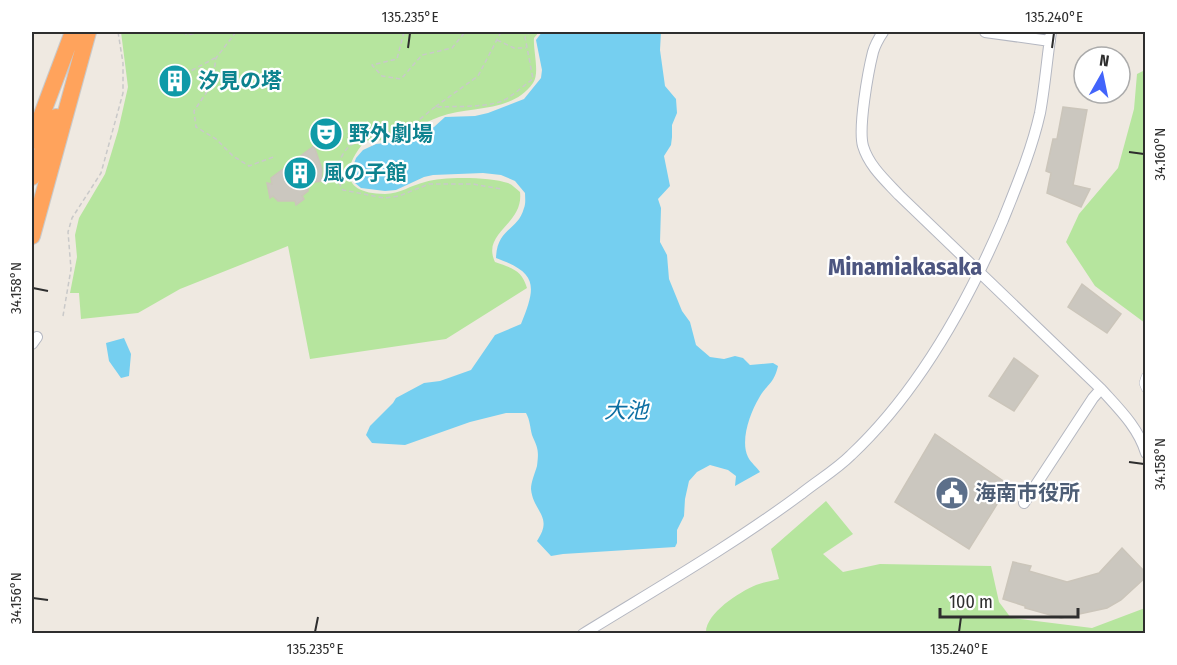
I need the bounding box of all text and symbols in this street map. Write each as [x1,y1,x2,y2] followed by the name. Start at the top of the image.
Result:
[382,8,438,26] text: 135.235°E
[1025,8,1083,26] text: 135.240°E
[1072,45,1132,105] north arrow
[1098,51,1110,71] text: N
[157,63,193,99] building icon: 汐見の塔
[198,68,282,94] place label: 汐見の塔
[308,116,344,152] theatre icon: 野外劇場
[349,121,433,147] place label: 野外劇場
[1151,128,1169,180] text: 34.160°N
[282,155,318,191] building icon: 風の子館
[323,160,407,186] place label: 風の子館
[828,253,982,281] district label: Minamiakasaka
[7,262,25,314] text: 34.158°N
[604,397,650,424] water label: 大池
[1151,438,1169,490] text: 34.158°N
[934,475,970,511] public building icon: 海南市役所
[975,480,1080,506] place label: 海南市役所
[7,572,25,624] text: 34.156°N
[940,581,1078,619] scale bar
[949,591,993,613] text: 100 m
[287,640,343,658] text: 135.235°E
[930,640,988,658] text: 135.240°E

